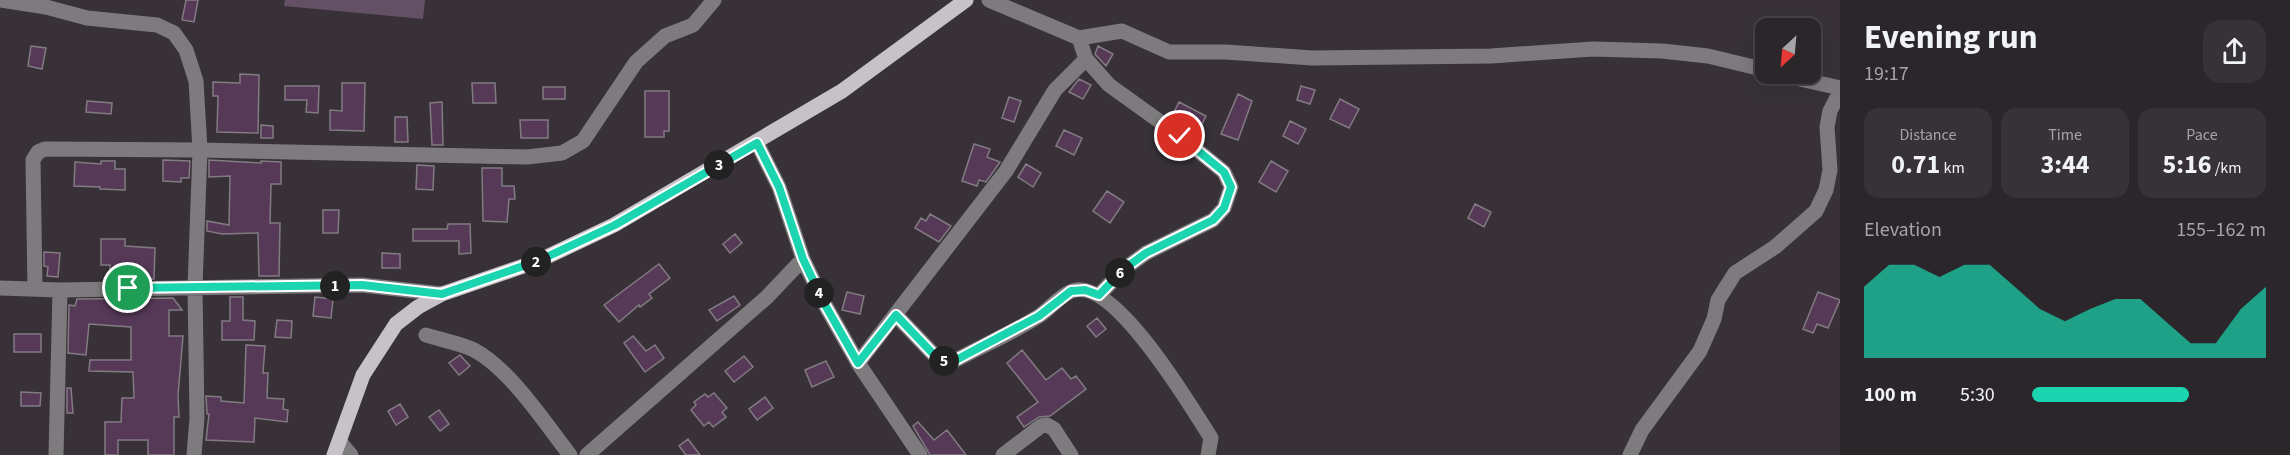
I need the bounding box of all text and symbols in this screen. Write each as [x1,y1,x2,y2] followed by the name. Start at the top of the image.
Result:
[1864,14,2038,61] text: Evening run
[1755,18,1821,84] north arrow
[1755,18,1821,84] map controls
[2203,20,2266,83] button: share
[1864,60,1909,88] text: 19:17
[1154,110,1205,161] pin
[1163,119,1196,152] icon: check
[1900,124,1956,146] text: Distance
[2048,124,2082,146] text: Time
[2186,124,2218,146] text: Pace
[1891,146,1940,183] text: 0.71
[2041,146,2089,183] text: 3:44
[2163,146,2212,183] text: 5:16
[704,150,734,180] pin: 3
[715,154,723,176] text: 3
[1940,157,1965,179] text: km
[2212,157,2241,179] text: /km
[1864,216,1942,244] text: Elevation
[2176,216,2266,244] text: 155–162 m
[521,247,551,277] pin: 2
[532,251,540,273] text: 2
[1105,258,1135,288] pin: 6
[102,262,153,313] pin
[1116,262,1124,284] text: 6
[111,271,144,304] icon: arrive
[320,271,350,301] pin: 1
[331,275,339,297] text: 1
[804,278,834,308] pin: 4
[815,282,823,304] text: 4
[929,346,959,376] pin: 5
[940,350,948,372] text: 5
[1864,381,1917,409] text: 100 m
[1960,381,1995,409] text: 5:30

